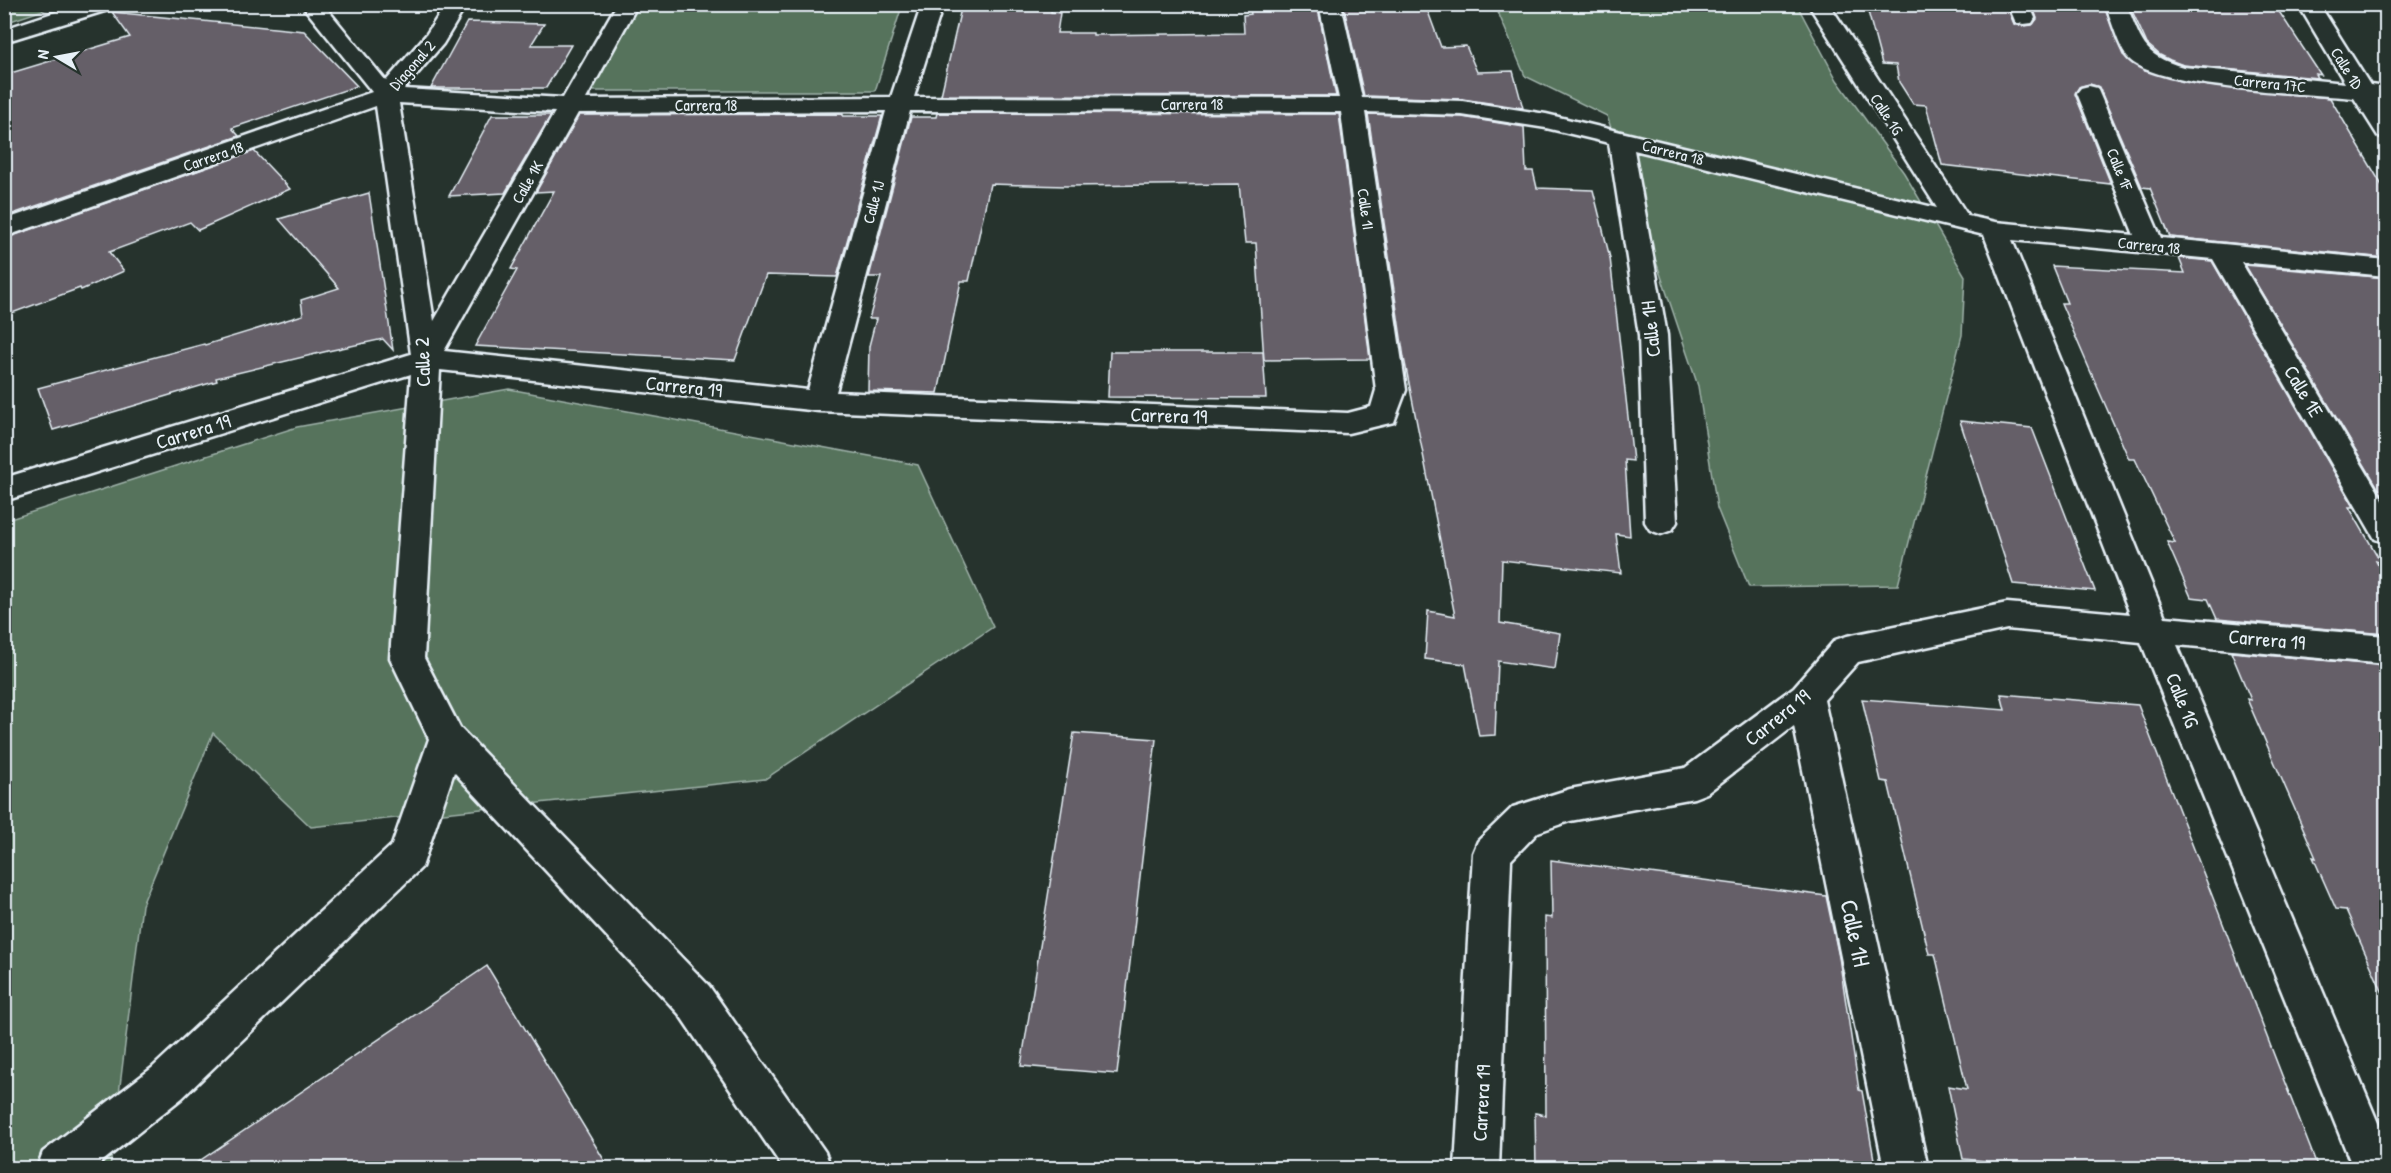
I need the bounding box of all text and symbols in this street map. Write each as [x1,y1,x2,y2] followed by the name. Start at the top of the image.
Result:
[27,27,87,87] north arrow
[384,35,440,95] street label: Diagonal 2
[2326,43,2369,93] street label: Calle 1D
[31,48,54,60] text: N
[2233,68,2307,98] street label: Carrera 17C
[1865,89,1909,139] street label: Calle 1G
[1161,93,1223,115] street label: Carrera 18
[675,94,737,116] street label: Carrera 18
[1640,134,1706,170] street label: Carrera 18
[180,135,246,177] street label: Carrera 18
[2102,145,2139,194] street label: Calle 1F
[506,156,548,207] street label: Calle 1K
[857,178,889,226] street label: Calle 1J
[1352,187,1380,231] street label: Calle 1I
[2117,231,2181,259] street label: Carrera 18
[1634,299,1666,359] street label: Calle 1H
[408,336,436,387] street label: Calle 2
[2278,360,2330,422] street label: Calle 1E
[644,369,724,403] street label: Carrera 19
[1130,400,1208,430] street label: Carrera 19
[152,407,234,455] street label: Carrera 19
[2228,622,2306,656] street label: Carrera 19
[2160,669,2206,732] street label: Calle 1G
[1739,682,1815,752] street label: Carrera 19
[1833,896,1879,970] street label: Calle 1H
[1466,1064,1496,1142] street label: Carrera 19

